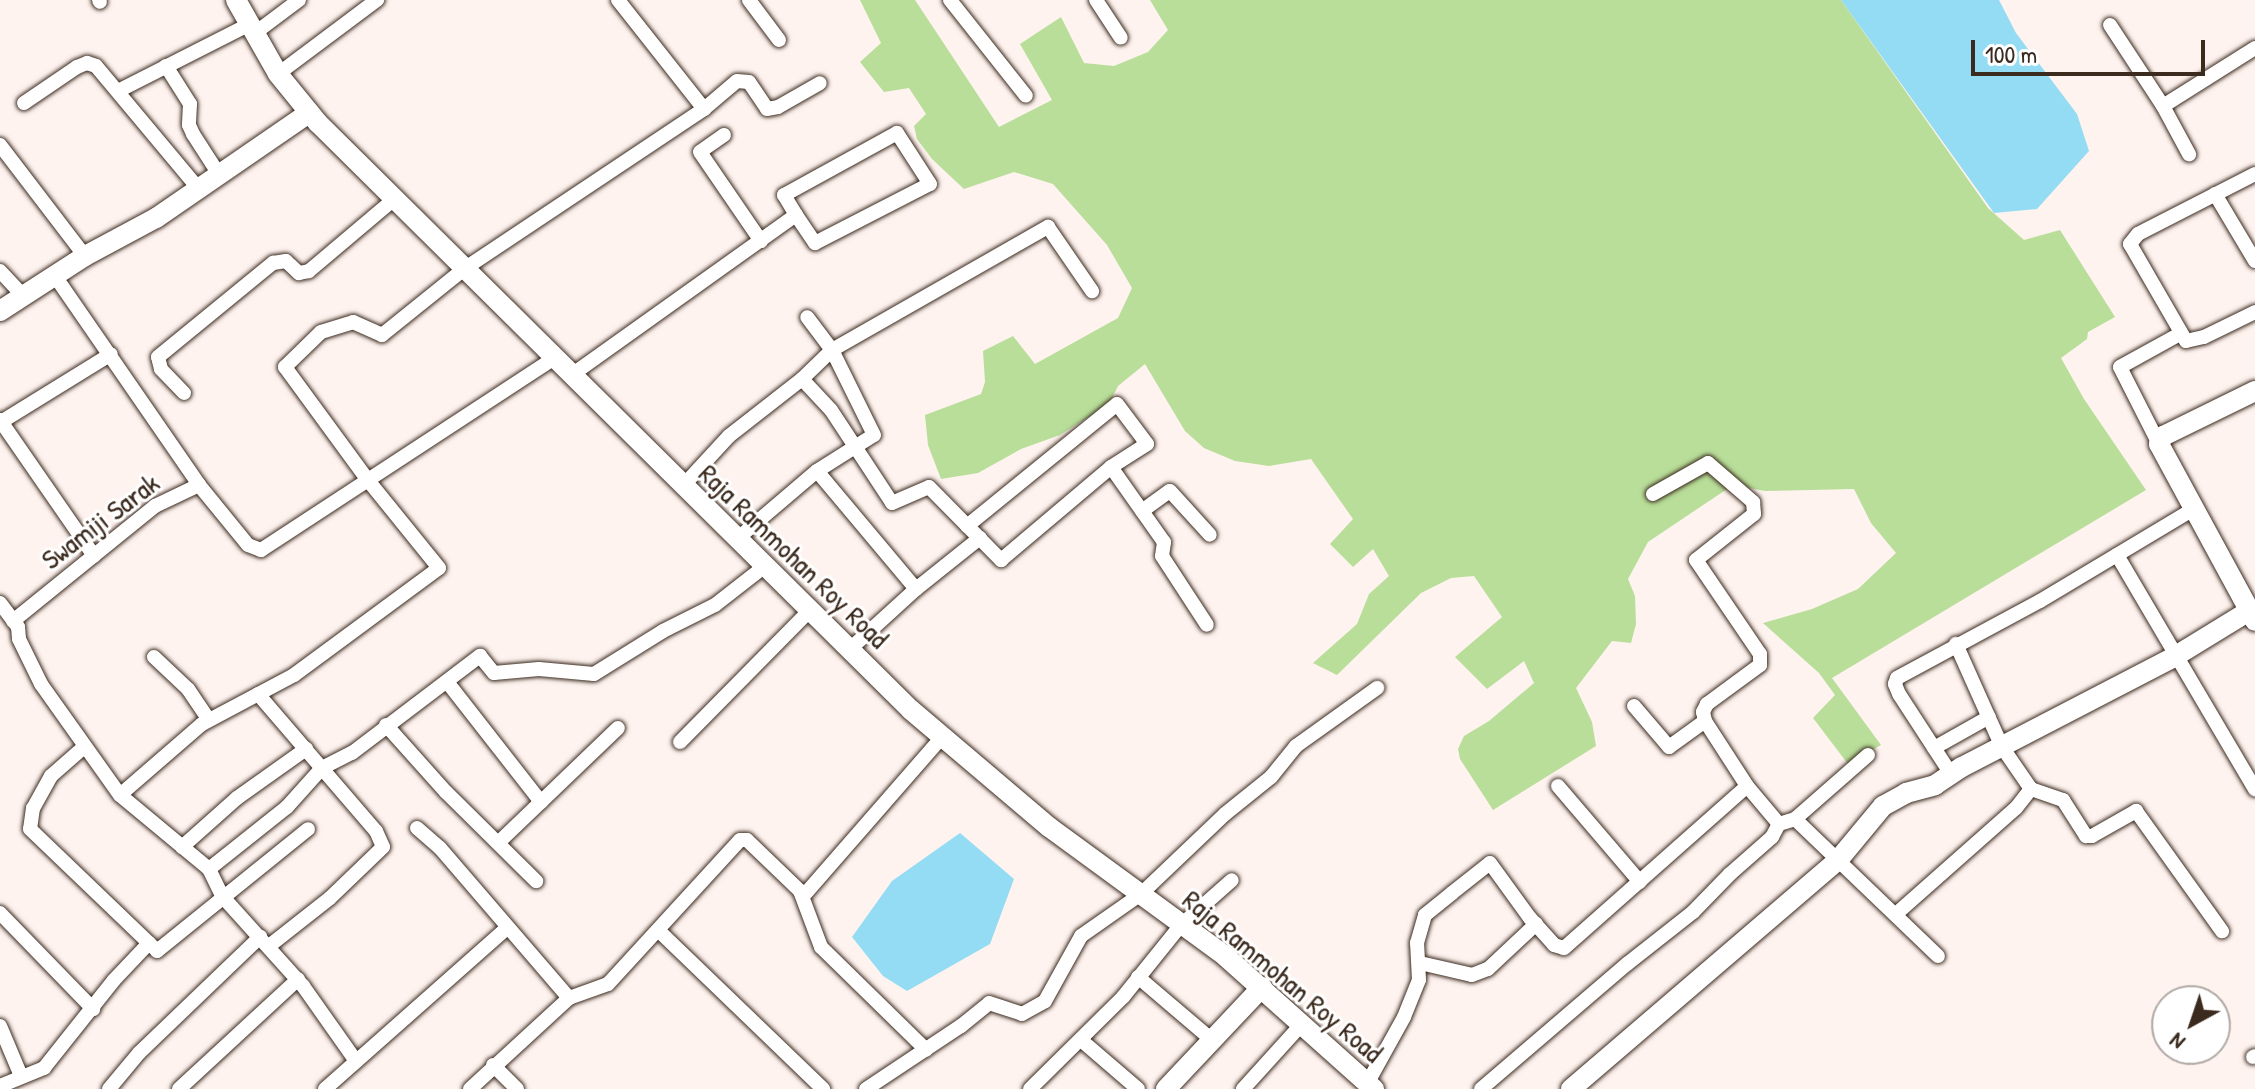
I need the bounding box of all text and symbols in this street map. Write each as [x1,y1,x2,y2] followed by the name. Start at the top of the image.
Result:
[1975,24,2209,74] scale bar
[1985,38,2037,70] text: 100 m
[692,457,896,655] street label: Raja Rammohan Roy Road
[35,466,165,576] street label: Swamiji Sarak
[1176,883,1390,1069] street label: Raja Rammohan Roy Road
[2151,985,2231,1065] north arrow
[2163,1027,2191,1057] text: N

